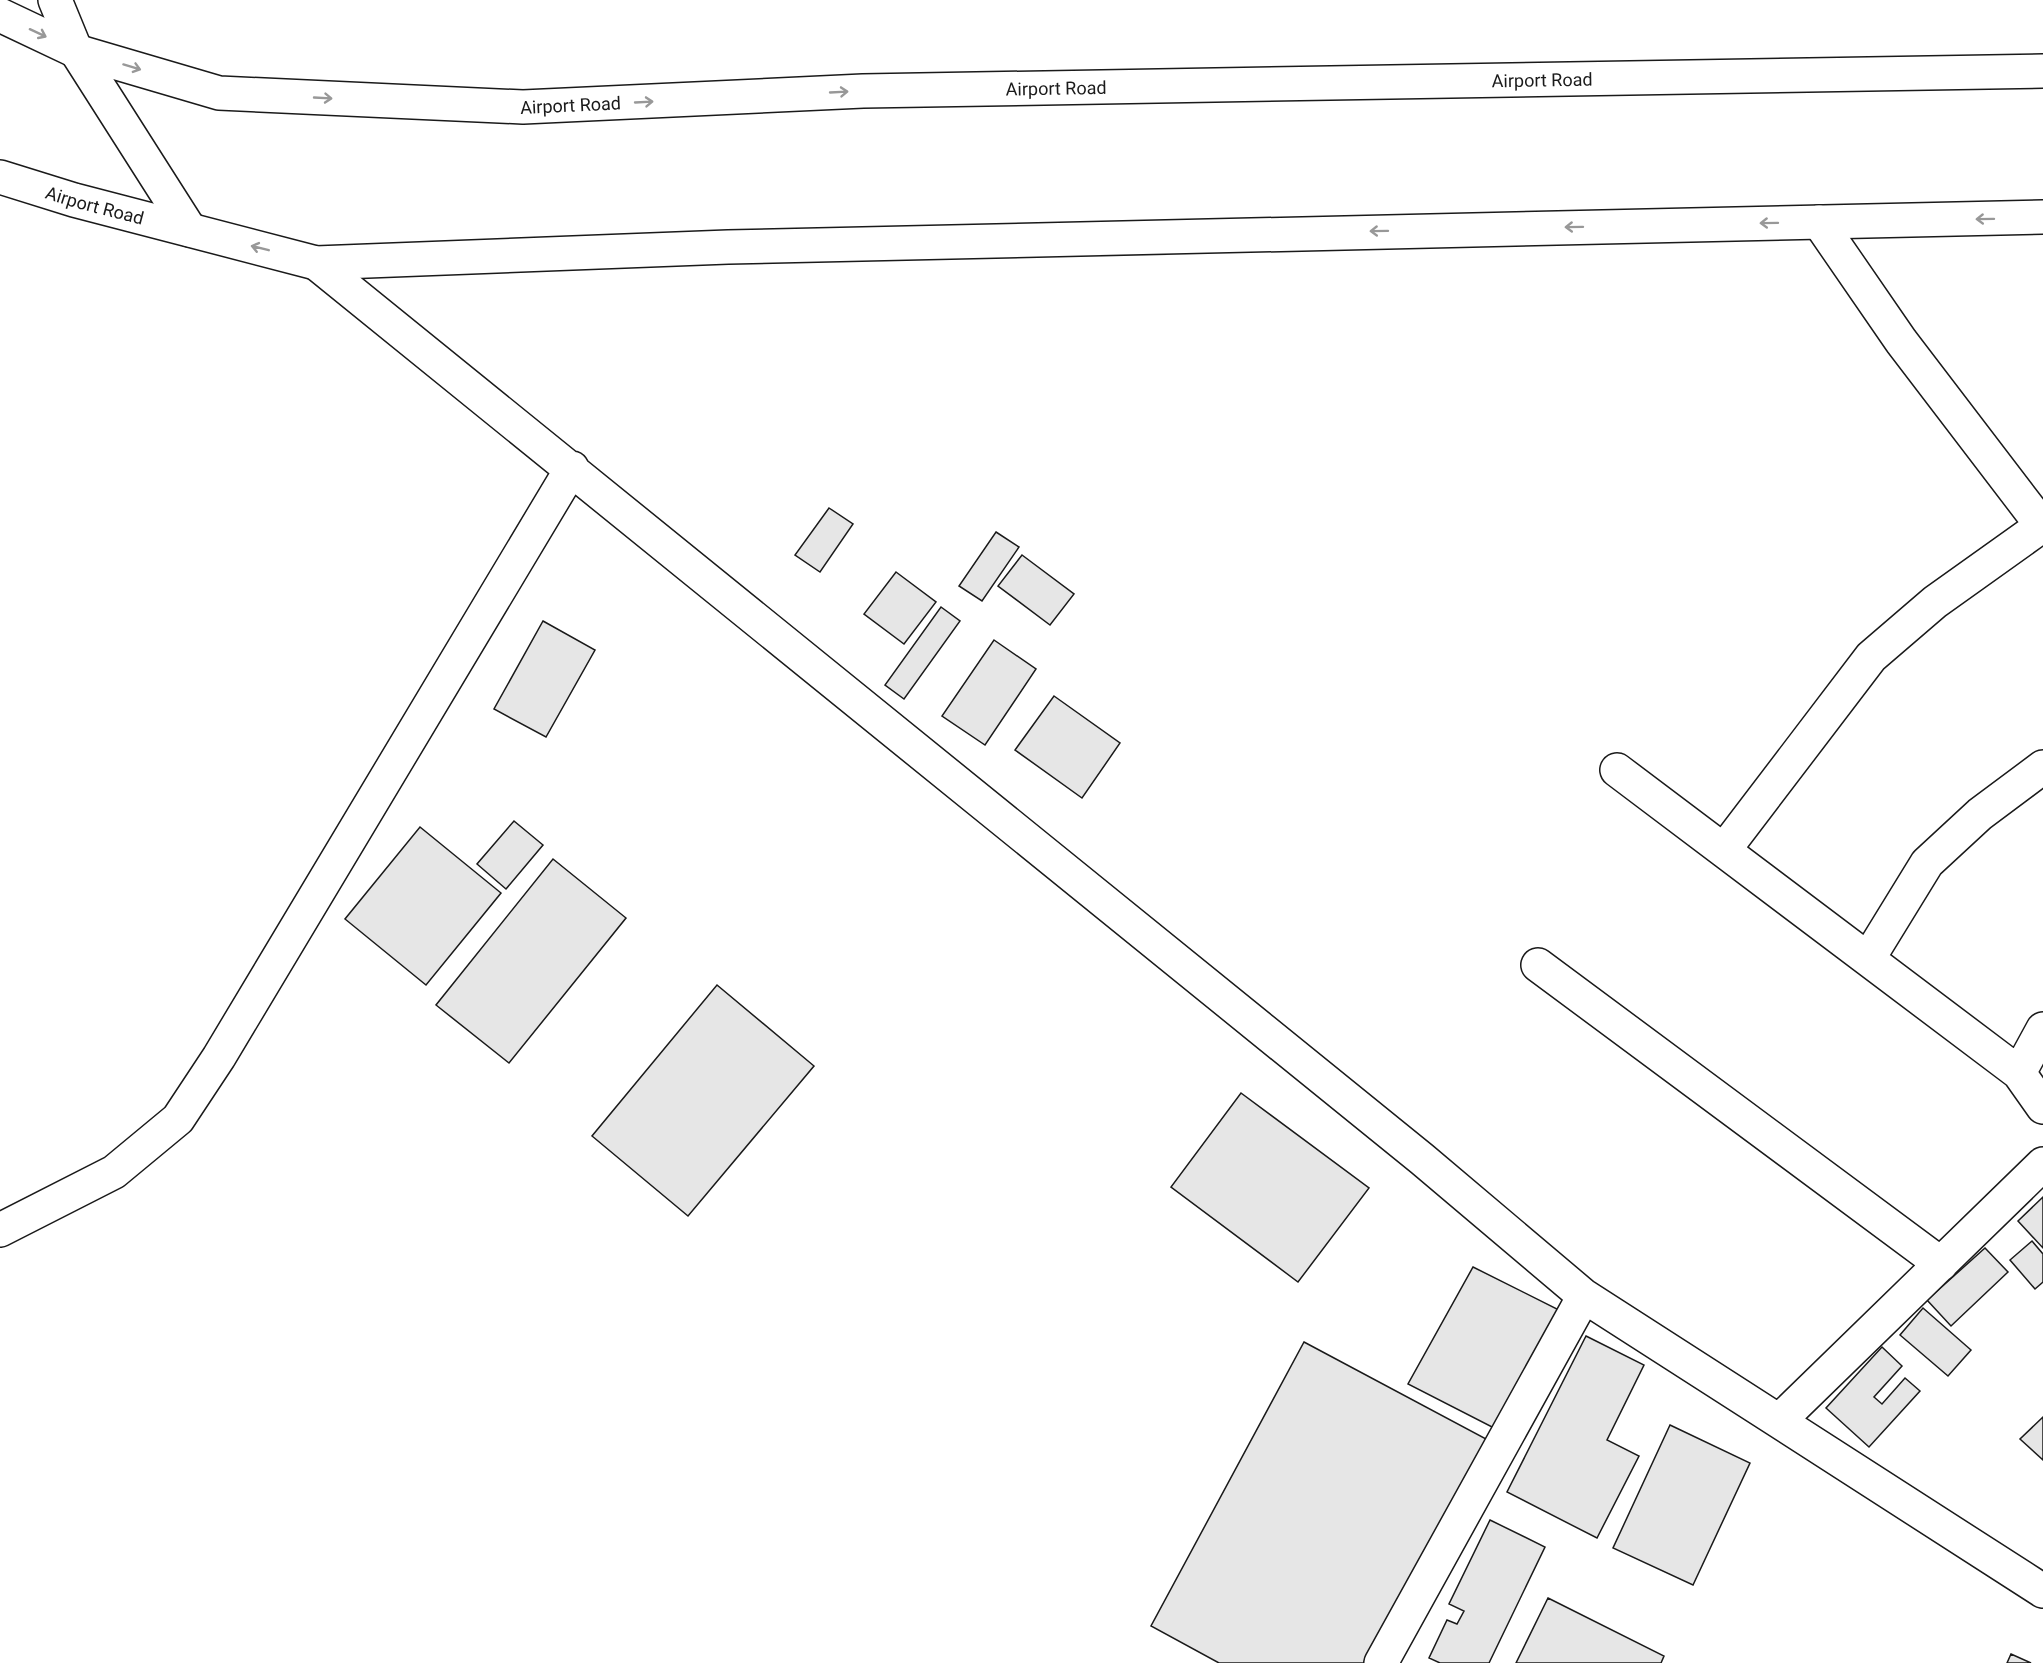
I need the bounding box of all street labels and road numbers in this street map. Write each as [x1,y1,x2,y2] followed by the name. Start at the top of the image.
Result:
[1491,68,1593,91] street label: Airport Road
[1006,76,1107,99] street label: Airport Road
[520,92,621,118] street label: Airport Road
[43,181,146,228] street label: Airport Road

